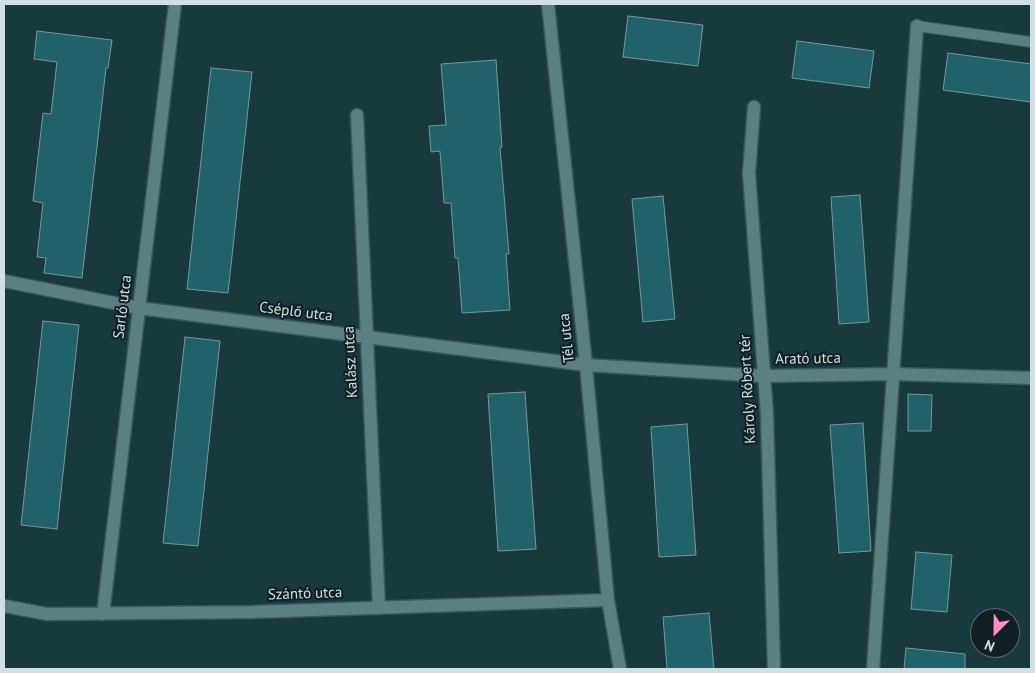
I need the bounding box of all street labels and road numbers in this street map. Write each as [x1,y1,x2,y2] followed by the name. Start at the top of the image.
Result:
[110,274,136,340] street label: Sarló utca
[258,299,334,325] street label: Cséplő utca
[555,312,579,364] street label: Tél utca
[340,325,362,399] street label: Kalász utca
[736,334,760,444] street label: Károly Róbert tér
[775,349,841,369] street label: Arató utca
[267,584,343,604] street label: Szántó utca

